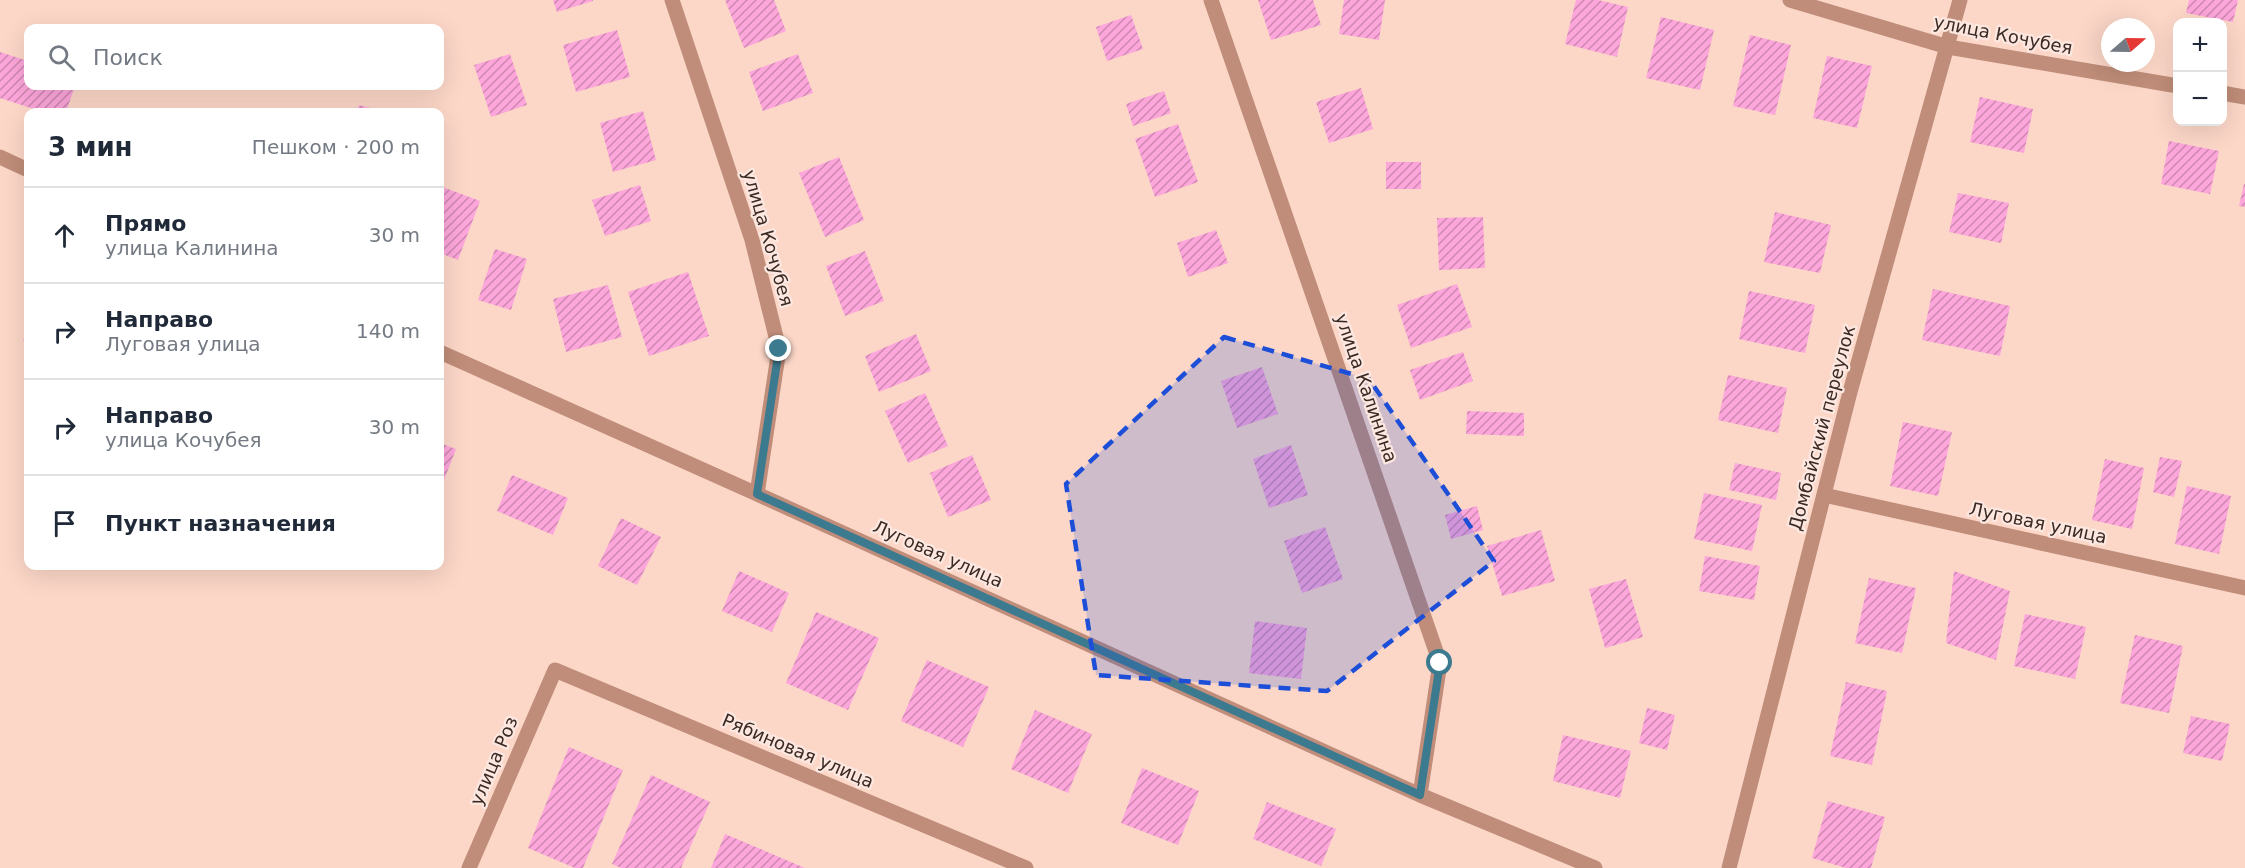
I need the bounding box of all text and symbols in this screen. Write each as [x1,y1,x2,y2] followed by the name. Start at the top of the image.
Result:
[1932,11,2074,58] street label: улица Кочубея
[2101,18,2155,72] north arrow
[2173,18,2227,126] map controls
[2173,18,2227,72] button: +
[24,24,444,90] search box
[45,41,78,74] icon: search
[93,45,163,70] text: Поиск
[2173,72,2227,126] button: −
[48,132,133,162] text: 3 мин
[252,135,420,159] text: Пешком · 200 m
[739,167,798,309] street label: улица Кочубея
[105,211,186,236] text: Прямо
[48,219,81,252] icon: ahead
[369,223,420,247] text: 30 m
[105,236,279,260] text: улица Калинина
[105,307,213,332] text: Направо
[1331,311,1402,465] street label: улица Калинина
[48,315,81,348] icon: right
[356,319,420,343] text: 140 m
[1784,323,1859,533] street label: Домбайский переулок
[105,332,261,356] text: Луговая улица
[765,335,791,361] route end
[105,403,213,428] text: Направо
[48,411,81,444] icon: right
[369,415,420,439] text: 30 m
[105,428,262,452] text: улица Кочубея
[1967,498,2109,547] street label: Луговая улица
[48,507,81,540] icon: arrive
[105,511,336,536] text: Пункт назначения
[870,515,1006,592] street label: Луговая улица
[1426,649,1452,675] route start
[719,709,877,792] street label: Рябиновая улица
[465,713,522,808] street label: улица Роз

